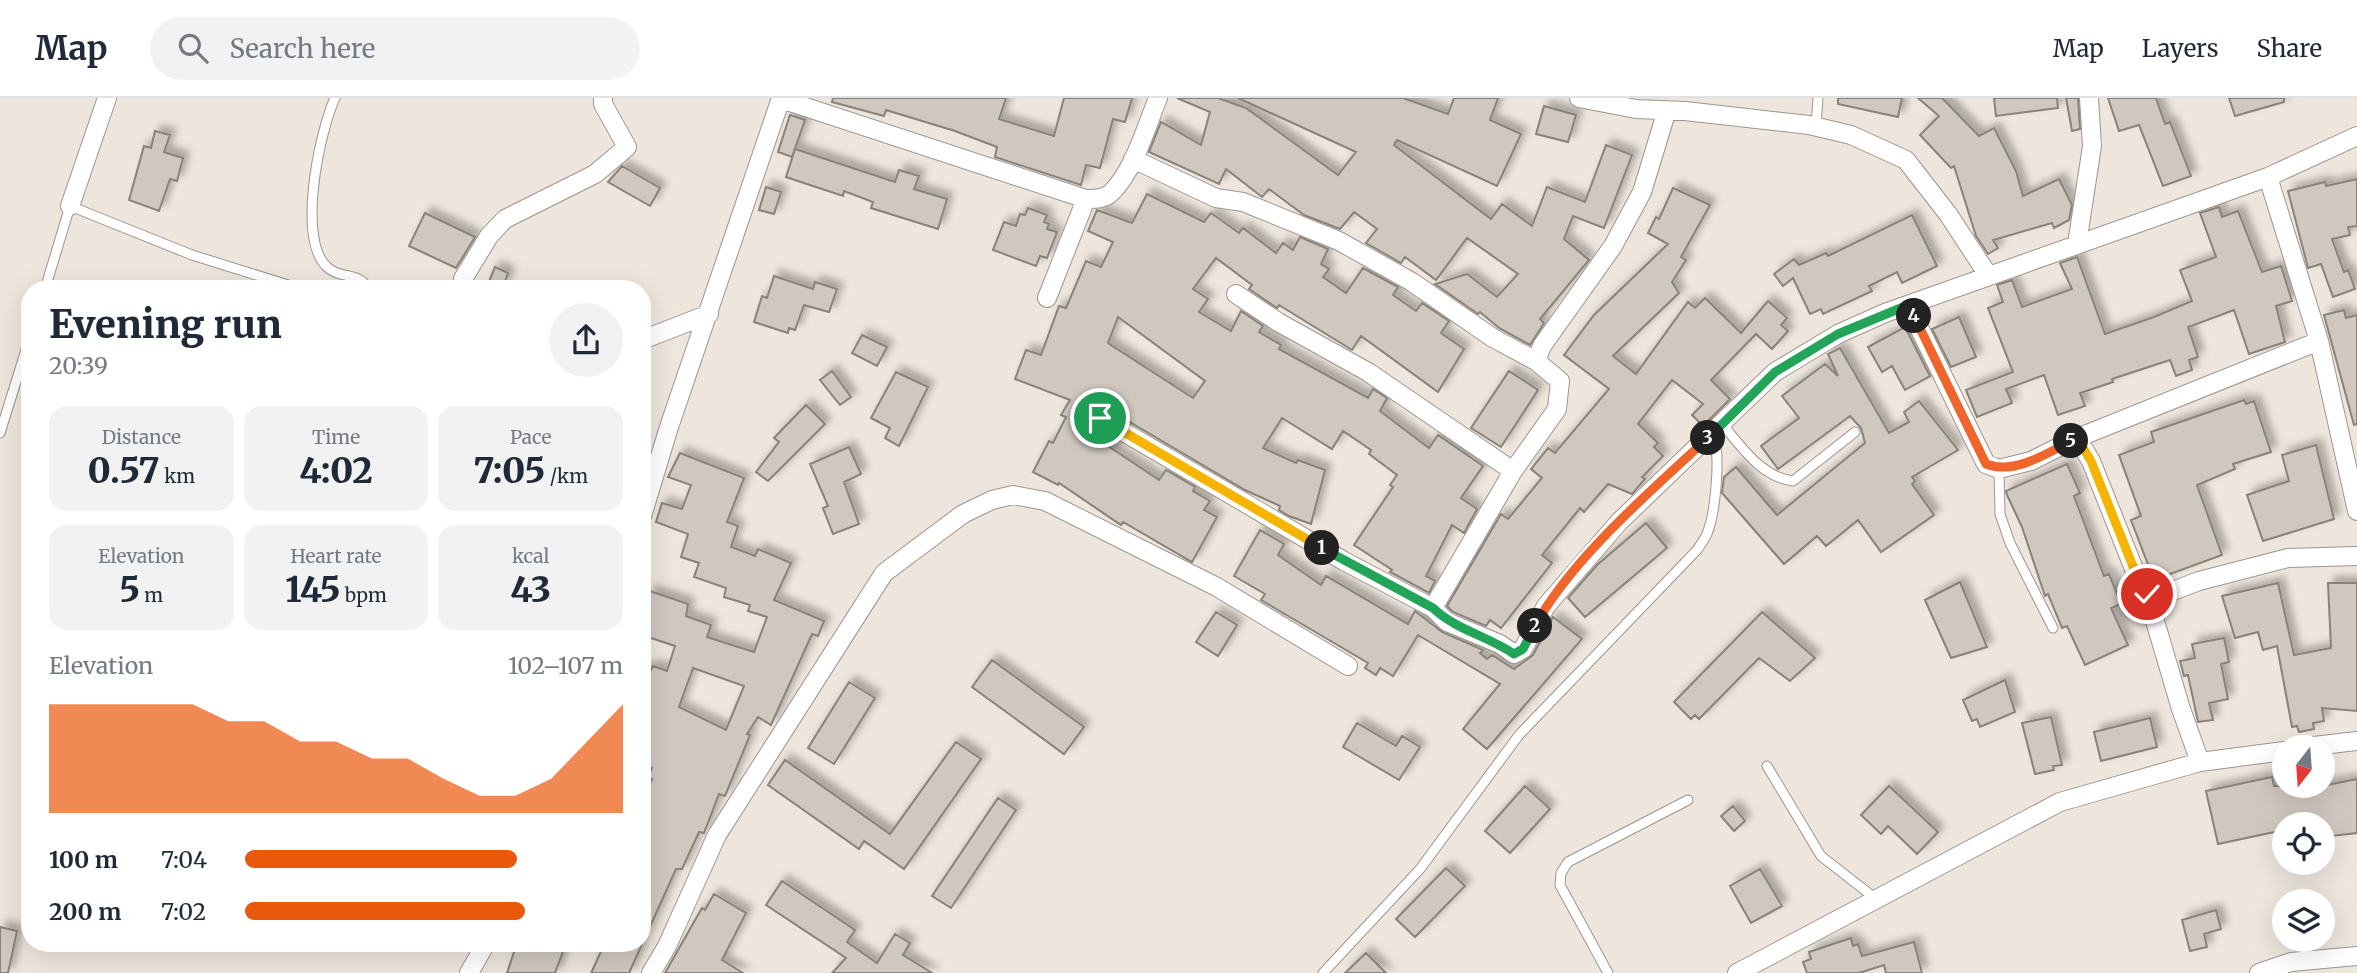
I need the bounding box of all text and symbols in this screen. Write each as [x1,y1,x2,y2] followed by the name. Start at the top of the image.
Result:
[150,17,640,80] search box
[35,28,108,69] text: Map
[174,29,212,67] icon: search
[230,32,375,65] text: Search here
[2053,33,2104,64] text: Map
[2142,33,2218,64] text: Layers
[2256,33,2322,64] text: Share
[1896,298,1932,333] pin: 4
[49,301,282,348] text: Evening run
[549,303,623,377] button: share
[1907,303,1920,327] text: 4
[49,351,108,380] text: 20:39
[1070,388,1130,448] pin
[1081,399,1119,437] icon: arrive
[1690,420,1726,456] pin: 3
[2054,424,2088,458] pin: 5
[102,425,181,449] text: Distance
[312,425,360,449] text: Time
[510,425,551,449] text: Pace
[1702,425,1713,449] text: 3
[2065,428,2076,452] text: 5
[88,449,160,493] text: 0.57
[299,449,373,493] text: 4:02
[473,449,545,493] text: 7:05
[160,464,195,488] text: km
[545,464,588,488] text: /km
[1304,531,1340,566] pin: 1
[1317,535,1326,559] text: 1
[98,544,184,568] text: Elevation
[291,544,381,568] text: Heart rate
[512,544,549,568] text: kcal
[2117,564,2177,624] pin
[119,568,140,612] text: 5
[285,568,340,612] text: 145
[510,568,551,612] text: 43
[2128,575,2166,613] icon: check
[140,583,163,607] text: m
[340,583,387,607] text: bpm
[1518,608,1552,644] pin: 2
[1529,613,1540,637] text: 2
[49,651,153,680] text: Elevation
[508,651,623,680] text: 102–107 m
[2272,735,2334,798] north arrow
[2272,735,2335,952] map controls
[2272,812,2335,875] button: locate
[49,845,118,874] text: 100 m
[161,845,207,874] text: 7:04
[2272,889,2335,952] button: layers
[49,897,121,926] text: 200 m
[161,897,206,926] text: 7:02

